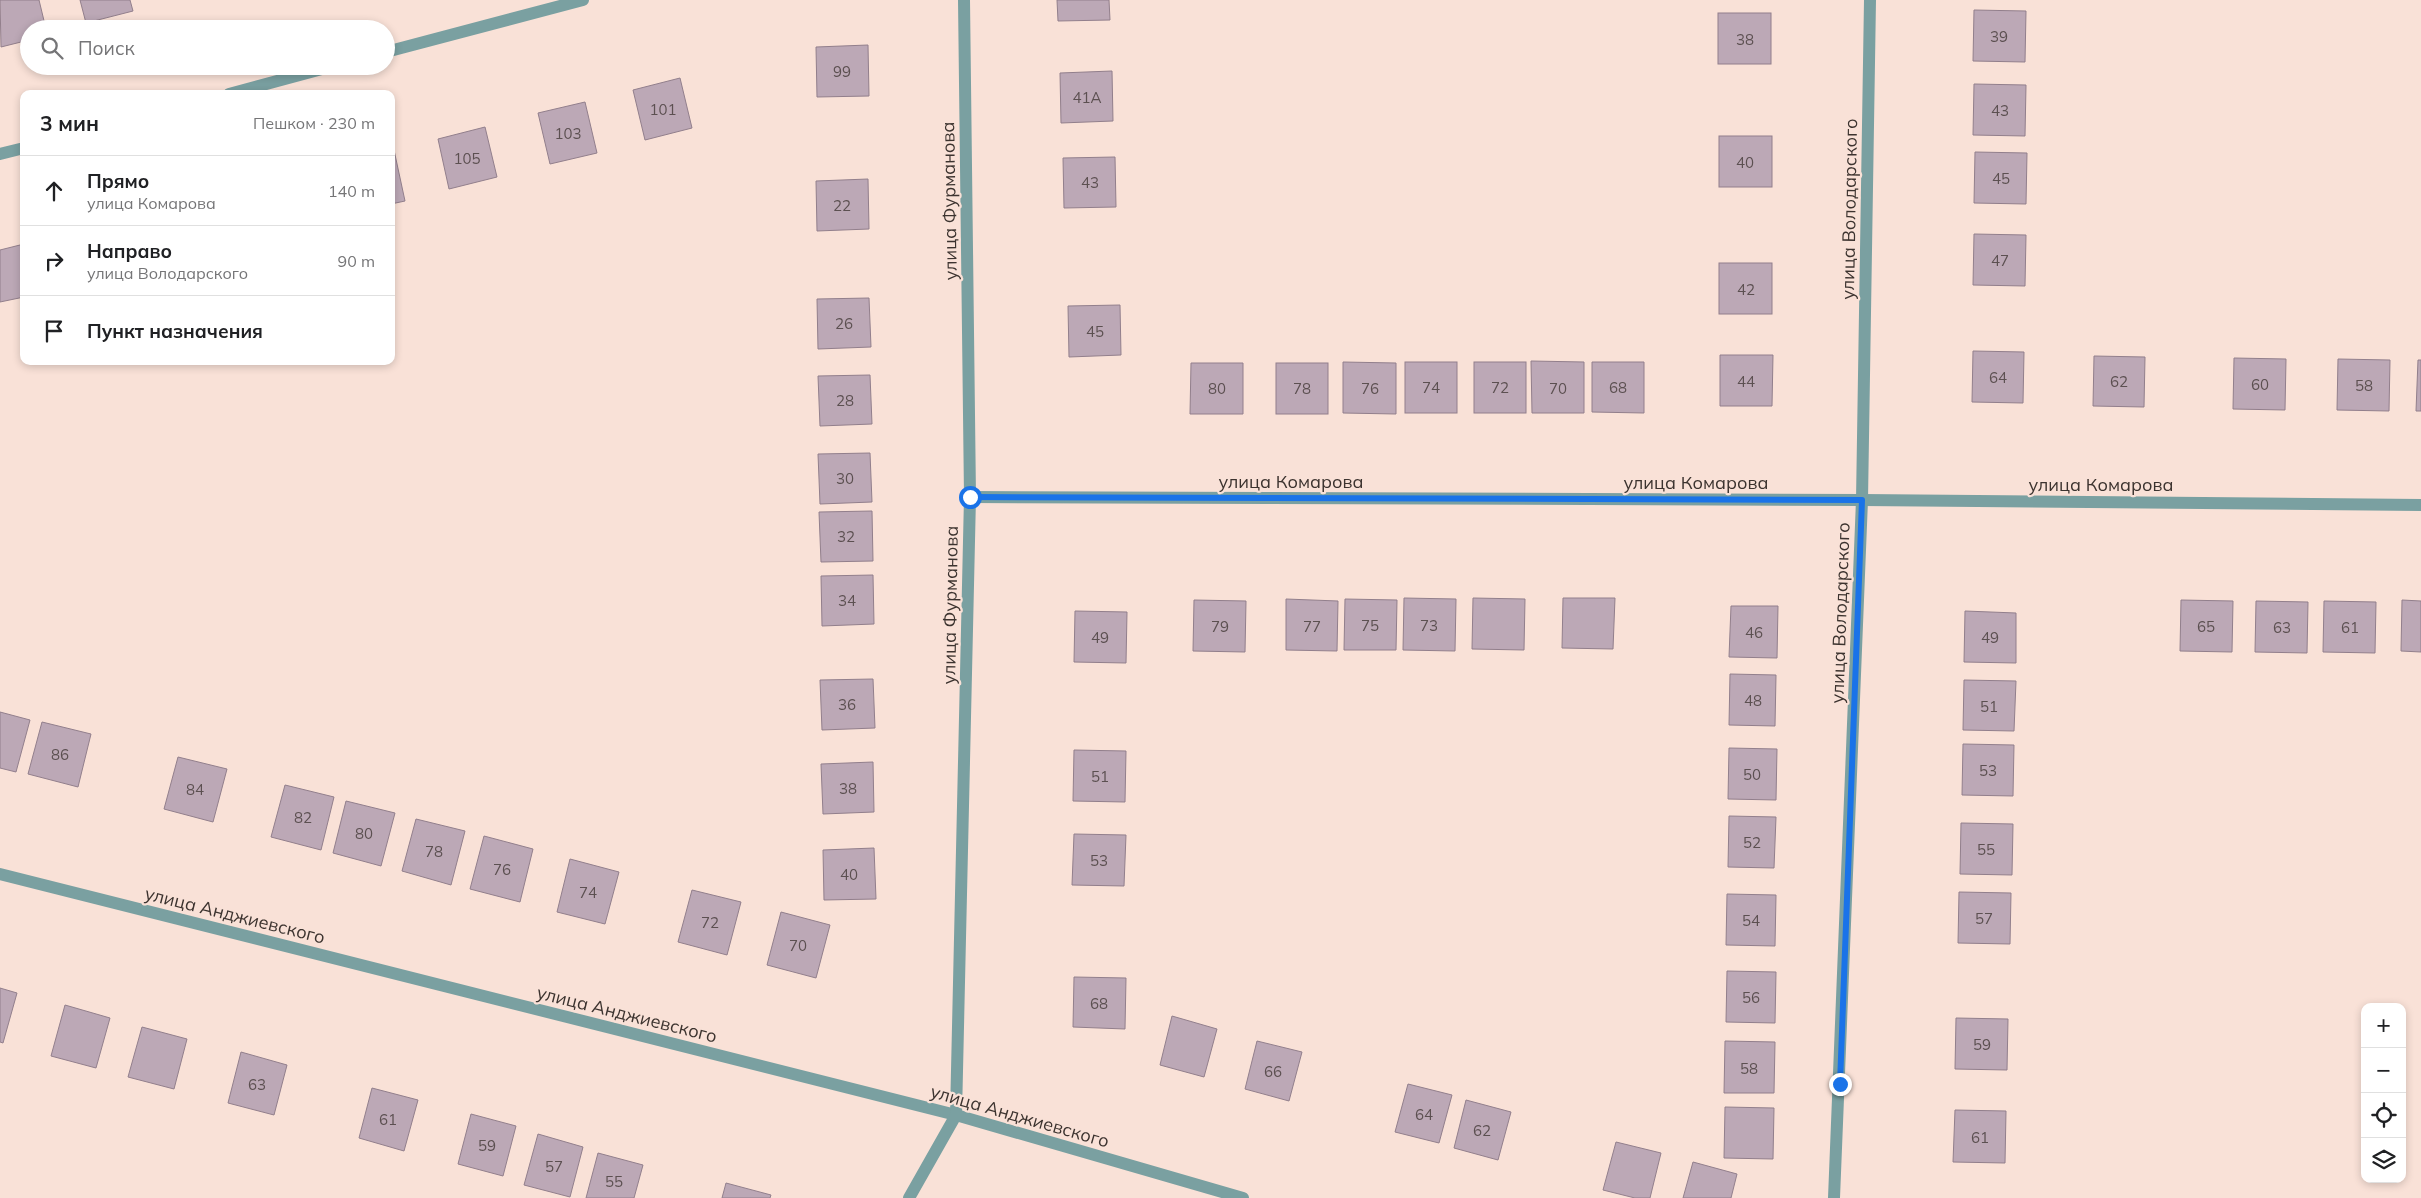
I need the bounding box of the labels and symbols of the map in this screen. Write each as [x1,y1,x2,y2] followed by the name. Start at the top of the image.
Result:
[1990,27,2008,46] house number: 39
[1736,30,1754,49] house number: 38
[833,62,851,81] house number: 99
[1072,88,1102,107] house number: 41A
[649,100,677,119] house number: 101
[1991,101,2009,120] house number: 43
[1836,118,1862,300] street label: улица Володарского
[936,121,962,281] street label: улица Фурманова
[554,124,582,143] house number: 103
[453,149,481,168] house number: 105
[1736,153,1754,172] house number: 40
[1992,169,2010,188] house number: 45
[1081,173,1099,192] house number: 43
[833,196,851,215] house number: 22
[1991,251,2009,270] house number: 47
[1737,280,1755,299] house number: 42
[835,314,853,333] house number: 26
[1086,322,1104,341] house number: 45
[1989,368,2007,387] house number: 64
[1737,372,1755,391] house number: 44
[2110,372,2128,391] house number: 62
[2251,375,2269,394] house number: 60
[2355,376,2373,395] house number: 58
[1422,378,1440,397] house number: 74
[1491,378,1509,397] house number: 72
[1609,378,1627,397] house number: 68
[1208,379,1226,398] house number: 80
[1293,379,1311,398] house number: 78
[1361,379,1379,398] house number: 76
[1549,379,1567,398] house number: 70
[836,391,854,410] house number: 28
[836,469,854,488] house number: 30
[1219,470,1363,493] street label: улица Комарова
[1624,471,1768,494] street label: улица Комарова
[2029,473,2173,496] street label: улица Комарова
[959,486,982,509] route start
[1825,522,1855,704] street label: улица Володарского
[937,525,963,685] street label: улица Фурманова
[837,527,855,546] house number: 32
[838,591,856,610] house number: 34
[1361,616,1379,635] house number: 75
[1420,616,1438,635] house number: 73
[1211,617,1229,636] house number: 79
[1303,617,1321,636] house number: 77
[2197,617,2215,636] house number: 65
[2273,618,2291,637] house number: 63
[2341,618,2359,637] house number: 61
[1745,623,1763,642] house number: 46
[1091,628,1109,647] house number: 49
[1981,628,1999,647] house number: 49
[1744,691,1762,710] house number: 48
[838,695,856,714] house number: 36
[1980,697,1998,716] house number: 51
[51,745,69,764] house number: 86
[1979,761,1997,780] house number: 53
[1743,765,1761,784] house number: 50
[1091,767,1109,786] house number: 51
[839,779,857,798] house number: 38
[186,780,204,799] house number: 84
[294,808,312,827] house number: 82
[355,824,373,843] house number: 80
[1743,833,1761,852] house number: 52
[1977,840,1995,859] house number: 55
[425,842,443,861] house number: 78
[1090,851,1108,870] house number: 53
[493,860,511,879] house number: 76
[840,865,858,884] house number: 40
[142,881,328,949] street label: улица Анджиевского
[579,883,597,902] house number: 74
[1975,909,1993,928] house number: 57
[1742,911,1760,930] house number: 54
[701,913,719,932] house number: 72
[789,936,807,955] house number: 70
[534,980,720,1048] street label: улица Анджиевского
[1742,988,1760,1007] house number: 56
[1090,994,1108,1013] house number: 68
[1973,1035,1991,1054] house number: 59
[1740,1059,1758,1078] house number: 58
[1264,1062,1282,1081] house number: 66
[1829,1073,1852,1096] route end
[248,1075,266,1094] house number: 63
[928,1079,1112,1153] street label: улица Анджиевского
[1415,1105,1433,1124] house number: 64
[379,1110,397,1129] house number: 61
[1473,1121,1491,1140] house number: 62
[1971,1128,1989,1147] house number: 61
[478,1136,496,1155] house number: 59
[545,1157,563,1176] house number: 57
[605,1172,623,1191] house number: 55

